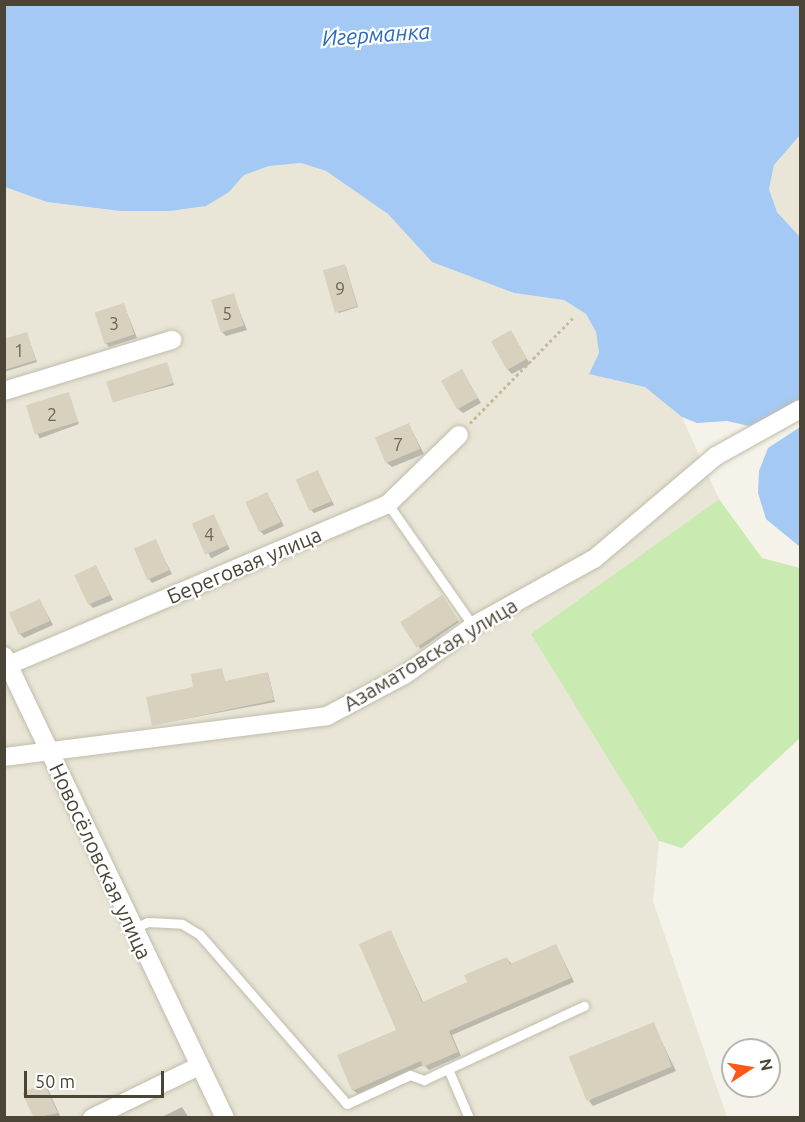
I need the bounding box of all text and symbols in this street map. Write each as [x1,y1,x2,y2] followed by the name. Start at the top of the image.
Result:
[321,17,431,51] water label: Игерманка
[335,277,345,299] house number: 9
[222,302,232,324] house number: 5
[109,312,119,334] house number: 3
[14,339,24,361] house number: 1
[47,403,57,425] house number: 2
[393,433,403,455] house number: 7
[163,521,325,609] street label: Береговая улица
[204,523,214,545] house number: 4
[338,592,522,716] street label: Азаматовская улица
[45,759,157,963] street label: Новосёловская улица
[721,1038,781,1098] north arrow
[757,1057,777,1072] text: N
[27,1059,166,1097] scale bar
[35,1071,75,1091] text: 50 m

